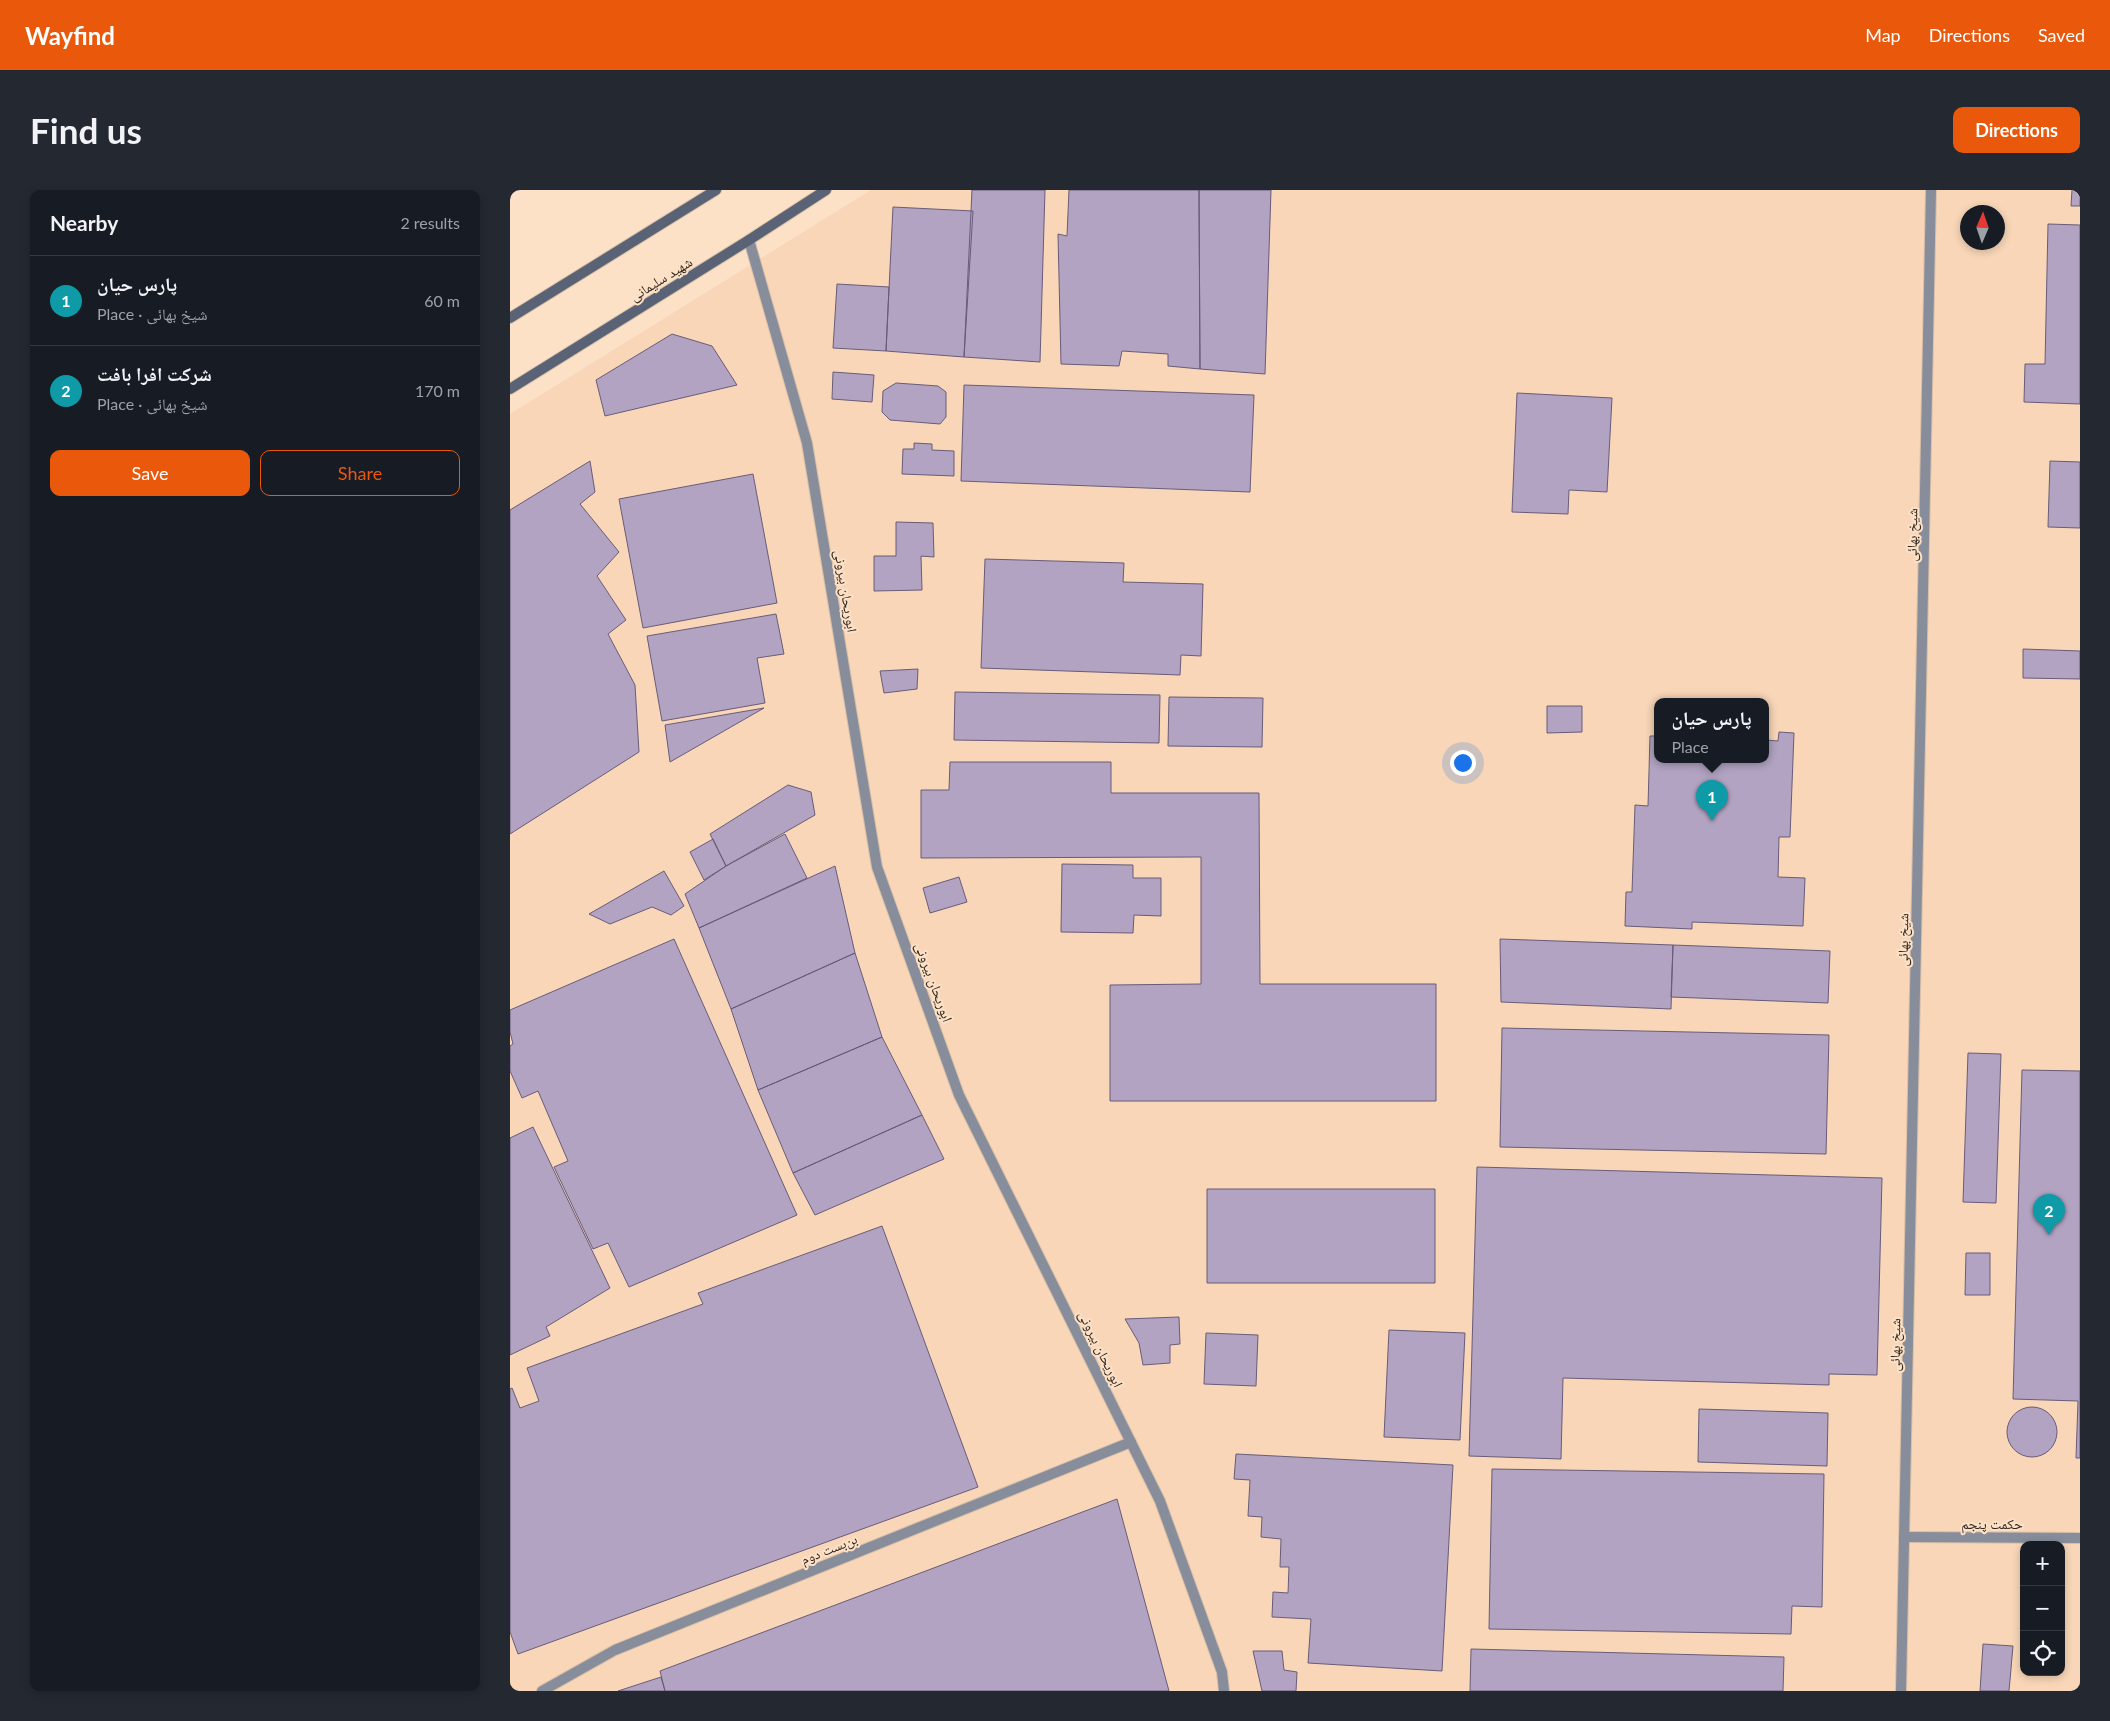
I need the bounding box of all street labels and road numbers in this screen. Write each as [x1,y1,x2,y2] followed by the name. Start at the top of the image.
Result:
[626,253,696,305] street label: شهید سلیمانی
[1903,508,1922,562] street label: شیخ بهائی
[831,549,861,633] street label: ابوریحان بیرونی
[1894,913,1913,967] street label: شیخ بهائی
[911,940,957,1024] street label: ابوریحان بیرونی
[1075,1308,1127,1390] street label: ابوریحان بیرونی
[1886,1318,1905,1372] street label: شیخ بهائی
[1961,1515,2023,1534] street label: حکمت پنجم
[798,1529,860,1569] street label: بن‌بست دوم

